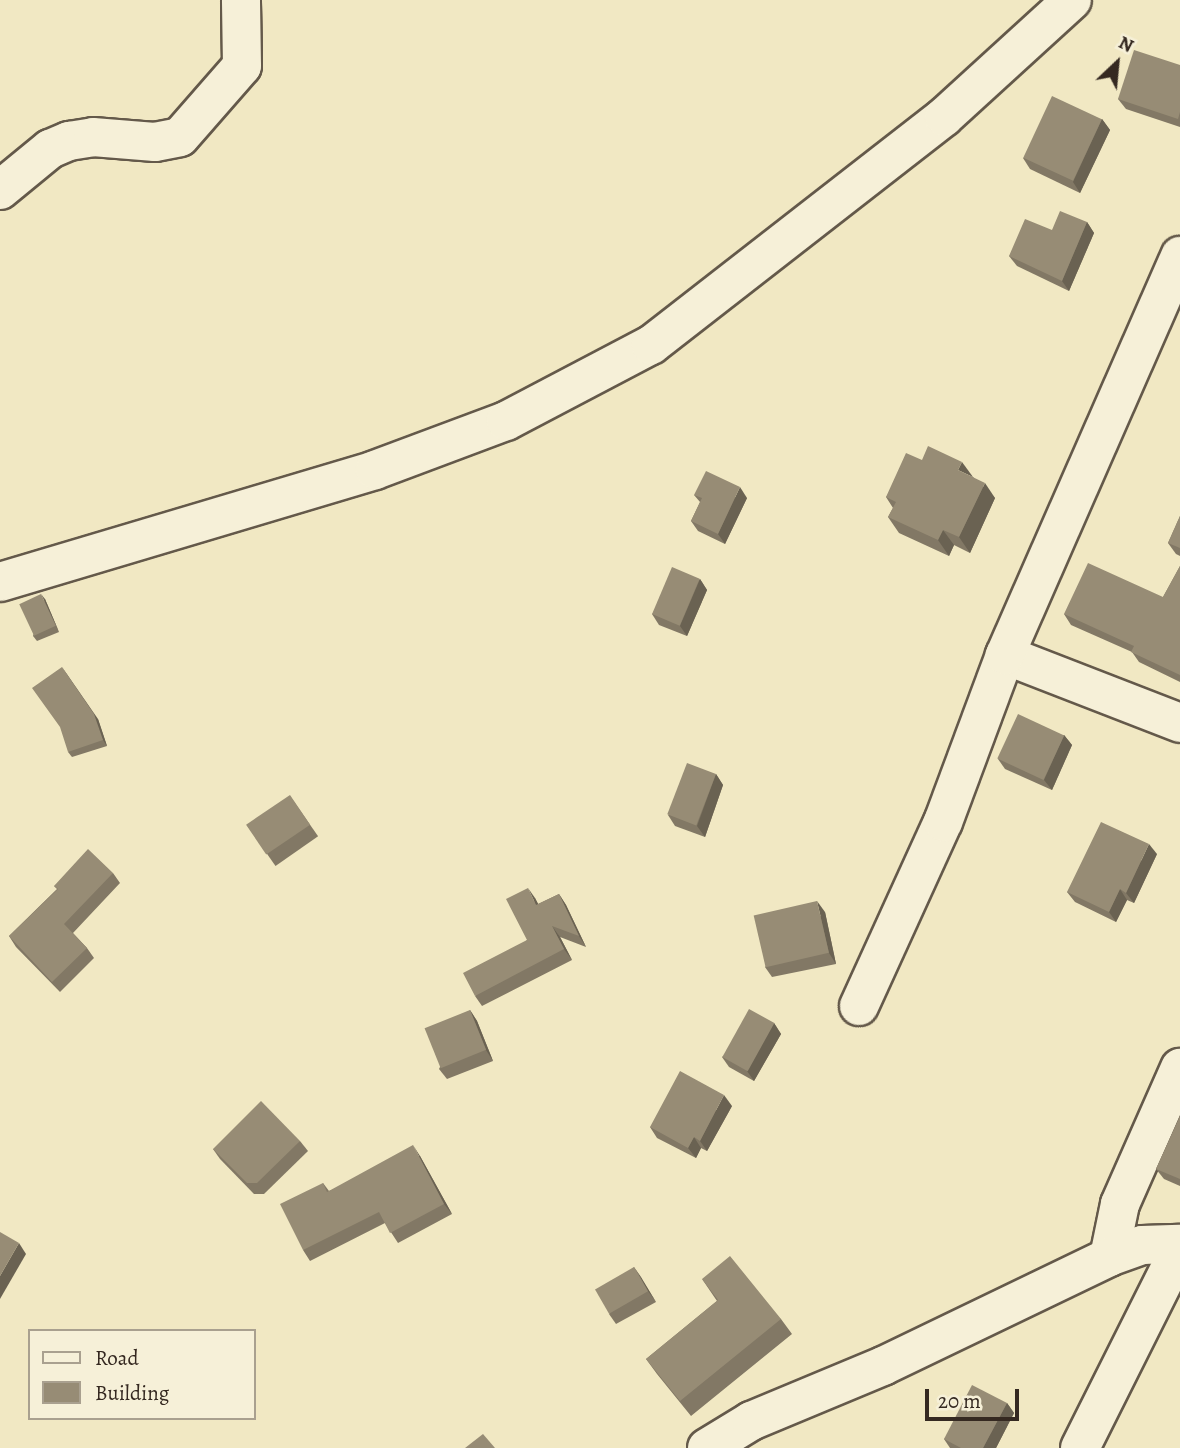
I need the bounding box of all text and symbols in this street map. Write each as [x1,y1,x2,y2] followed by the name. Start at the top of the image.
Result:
[1082,28,1152,98] north arrow
[1114,29,1138,59] text: N
[28,1329,256,1420] legend
[95,1344,139,1372] text: Road
[928,1374,1023,1418] scale bar
[95,1379,169,1407] text: Building
[938,1387,981,1415] text: 20 m

